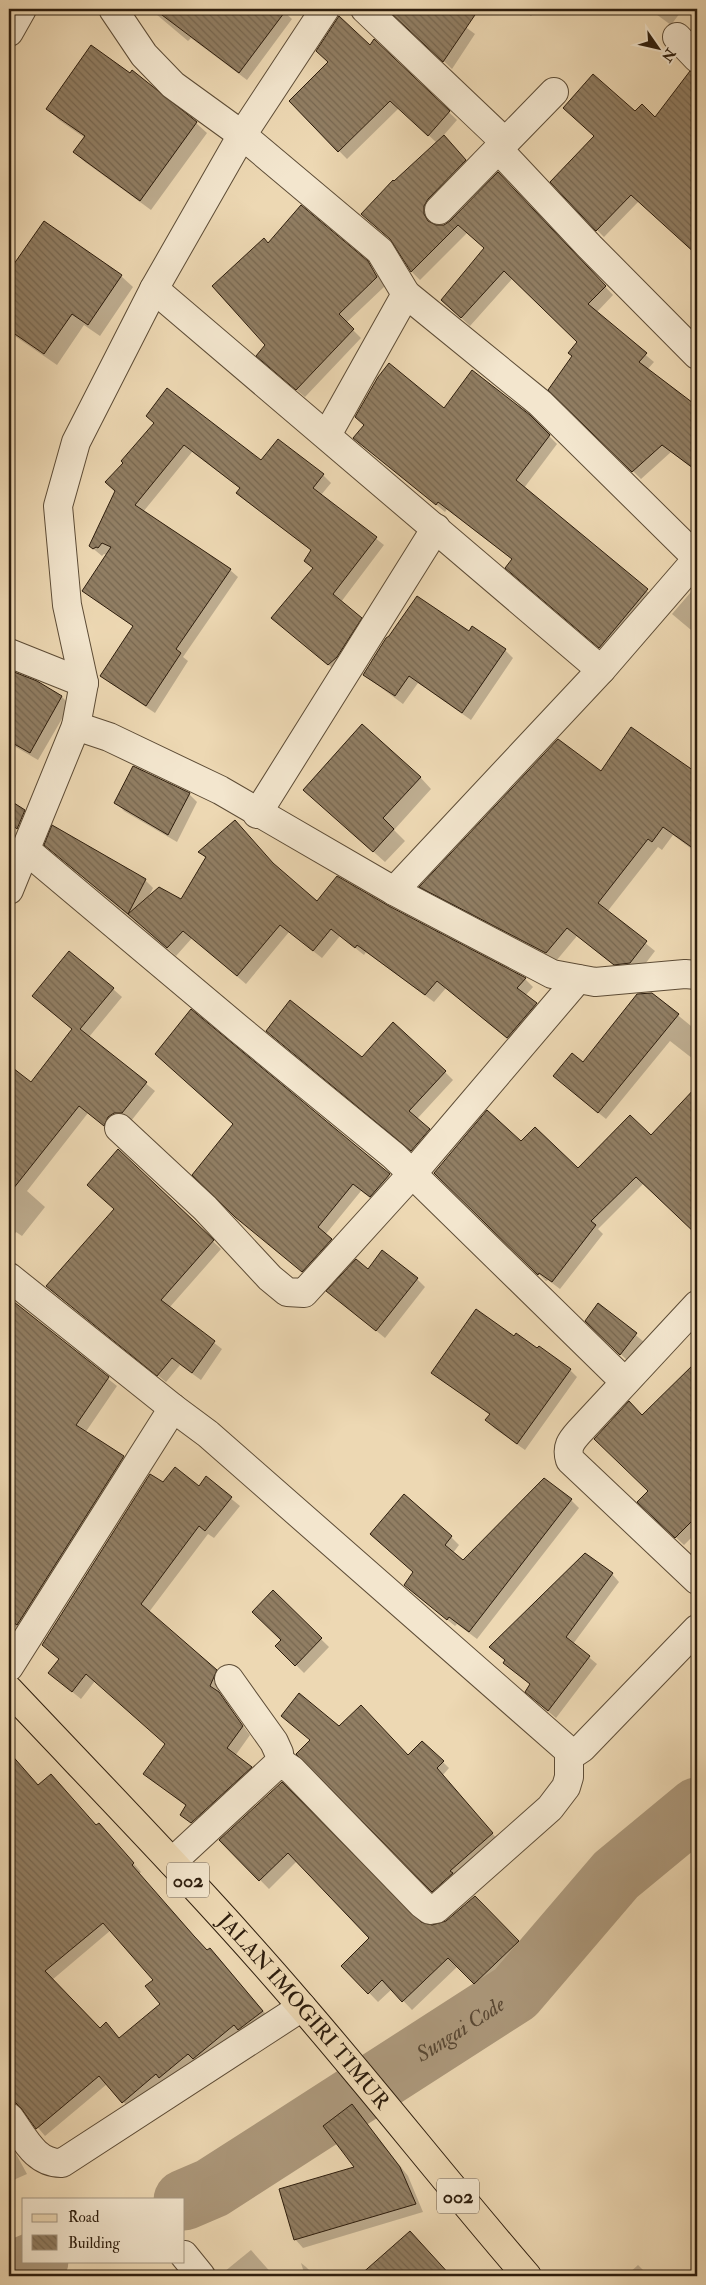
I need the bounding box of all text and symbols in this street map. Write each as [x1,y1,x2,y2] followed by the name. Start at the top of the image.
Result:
[634,22,684,72] north arrow
[658,44,679,65] text: N
[167,1862,209,1898] road number: 002
[211,1907,396,2116] street label: JALAN IMOGIRI TIMUR
[410,1990,511,2069] water label: Sungai Code
[437,2178,479,2214] road number: 002
[22,2198,185,2262] legend
[68,2208,100,2227] text: Road
[68,2234,120,2253] text: Building

